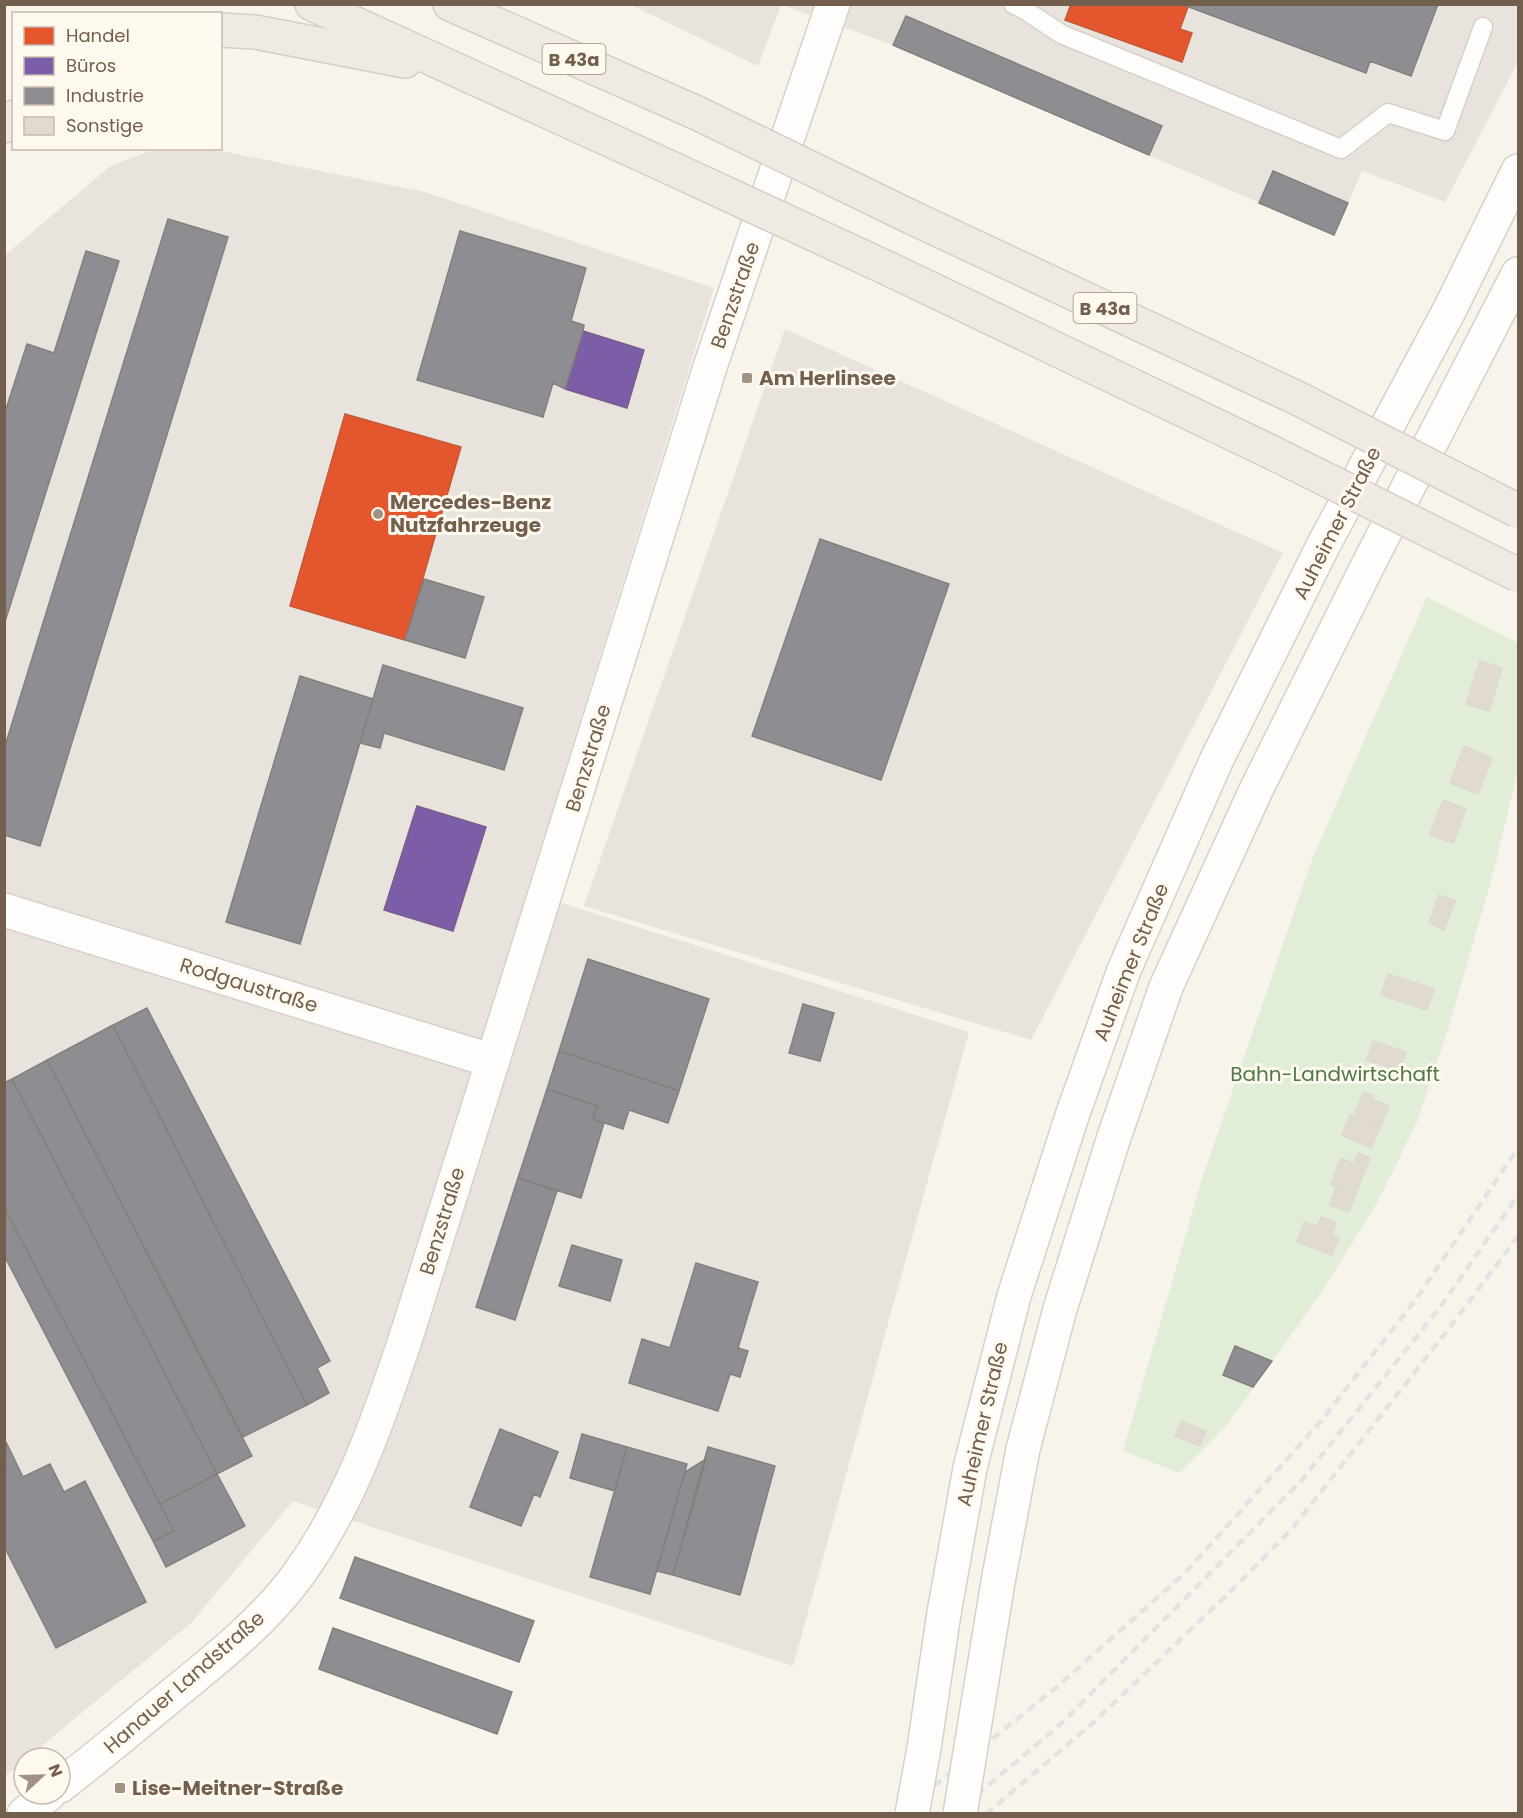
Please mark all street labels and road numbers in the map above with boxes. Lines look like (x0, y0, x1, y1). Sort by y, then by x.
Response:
road number: B 43a (542, 44, 606, 74)
street label: Benzstraße (704, 238, 766, 352)
road number: B 43a (1074, 293, 1136, 323)
street label: Auheimer Straße (1286, 442, 1388, 604)
street label: Benzstraße (558, 701, 618, 815)
street label: Auheimer Straße (1087, 879, 1175, 1045)
street label: Rodgaustraße (177, 951, 321, 1019)
street label: Benzstraße (412, 1164, 472, 1278)
street label: Auheimer Straße (949, 1339, 1015, 1509)
street label: Hanauer Landstraße (97, 1604, 271, 1760)

